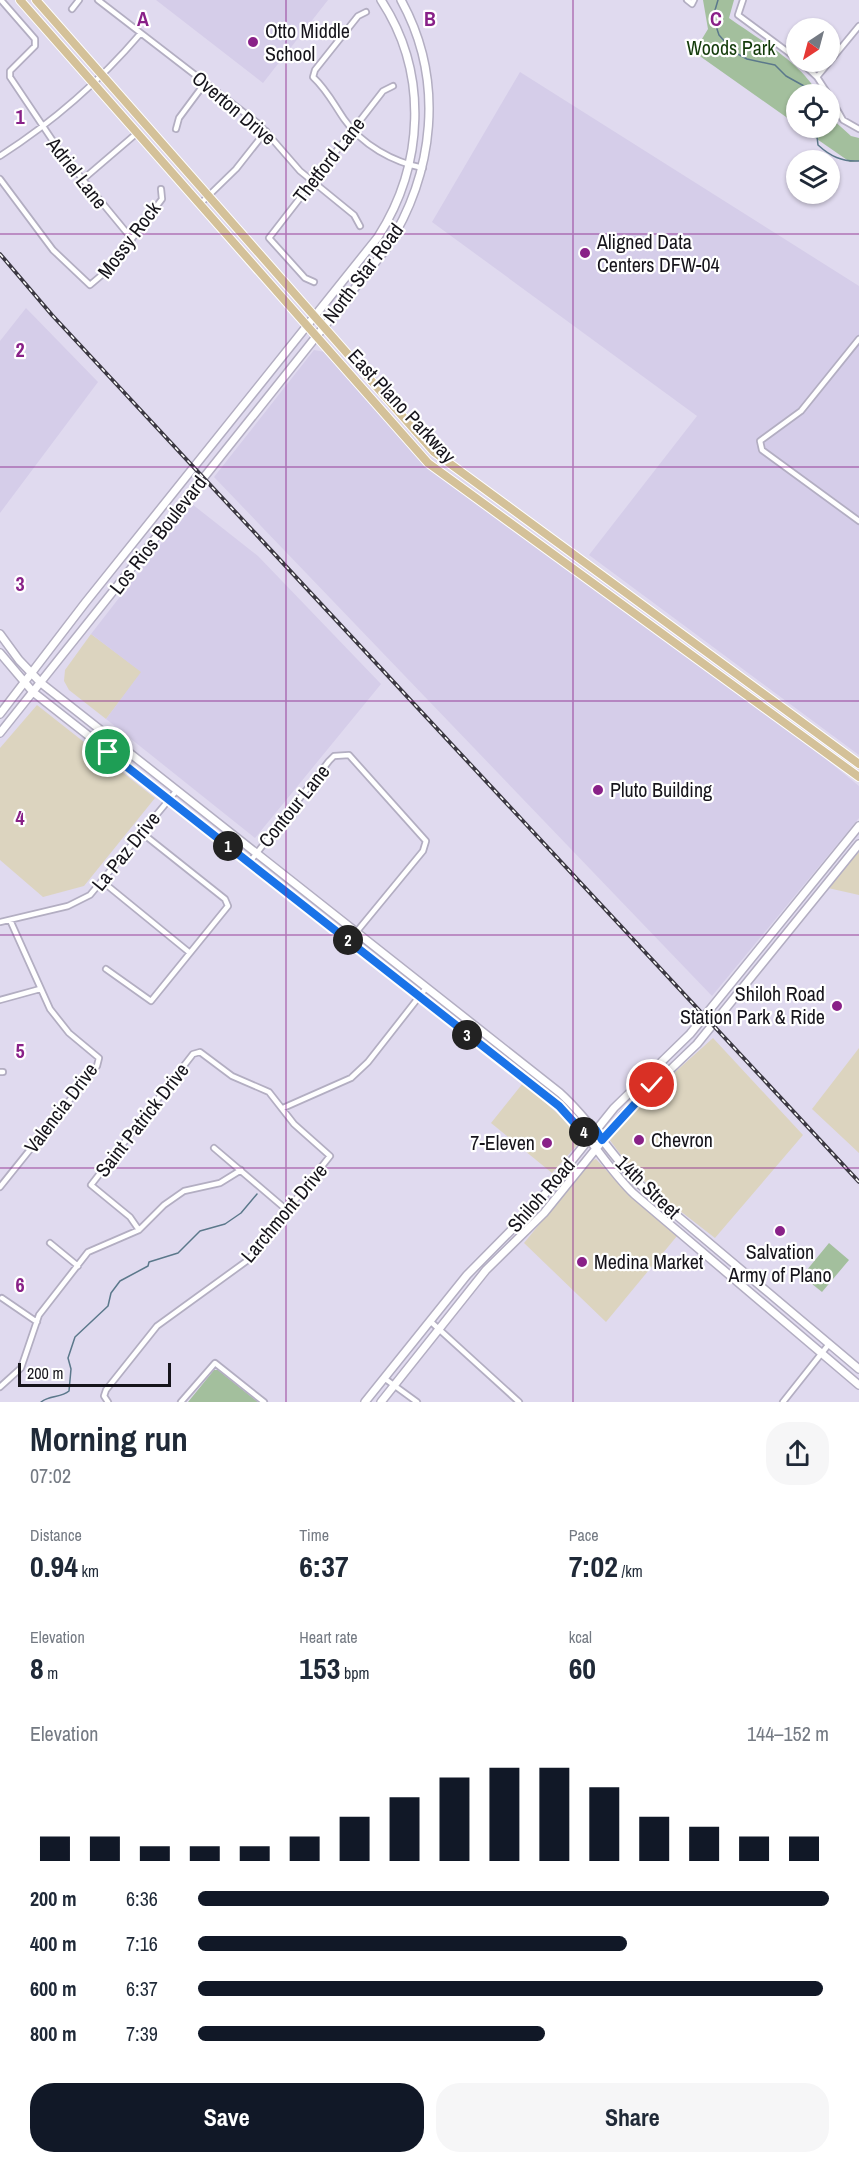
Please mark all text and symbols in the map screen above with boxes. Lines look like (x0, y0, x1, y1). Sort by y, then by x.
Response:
text: A (137, 5, 149, 32)
text: B (424, 5, 436, 32)
text: C (710, 5, 722, 32)
place label: Otto Middle School (265, 17, 350, 67)
north arrow (786, 18, 840, 72)
map controls (786, 18, 840, 204)
park label: Woods Park (686, 34, 776, 61)
marker: Otto Middle School (246, 35, 260, 49)
street label: Overton Drive (187, 64, 282, 151)
button: locate (786, 84, 840, 138)
text: 1 (15, 103, 25, 130)
street label: Thetford Lane (287, 111, 371, 208)
street label: Adriel Lane (40, 131, 114, 214)
button: layers (786, 150, 840, 204)
street label: Mossy Rock (91, 195, 167, 283)
street label: North Star Road (316, 217, 409, 328)
place label: Aligned Data Centers DFW-04 (596, 228, 720, 278)
marker: Aligned Data Centers DFW-04 (578, 246, 592, 260)
text: 2 (15, 336, 25, 363)
street label: East Plano Parkway (342, 343, 463, 469)
street label: Los Rios Boulevard (103, 470, 212, 599)
text: 3 (15, 570, 25, 597)
pin (82, 726, 133, 777)
icon: arrive (91, 735, 124, 768)
street label: Contour Lane (252, 759, 335, 853)
place label: Pluto Building (610, 776, 712, 803)
marker: Pluto Building (591, 783, 605, 797)
text: 4 (15, 804, 25, 831)
street label: La Paz Drive (85, 805, 166, 896)
pin: 1 (213, 831, 243, 861)
text: 1 (224, 835, 232, 857)
pin: 2 (333, 925, 363, 955)
text: 2 (344, 929, 352, 951)
place label: Shiloh Road Station Park & Ride (680, 980, 825, 1030)
marker: Shiloh Road Station Park & Ride (830, 999, 844, 1013)
pin: 3 (452, 1020, 482, 1050)
text: 3 (463, 1024, 471, 1046)
text: 5 (15, 1037, 25, 1064)
street label: Valencia Drive (18, 1057, 103, 1158)
street label: Saint Patrick Drive (89, 1057, 195, 1182)
pin (626, 1059, 677, 1110)
icon: check (635, 1068, 668, 1101)
pin: 4 (569, 1117, 599, 1147)
text: 4 (580, 1121, 588, 1143)
place label: Chevron (651, 1126, 713, 1153)
place label: 7-Eleven (470, 1129, 535, 1156)
marker: Chevron (632, 1133, 646, 1147)
marker: 7-Eleven (540, 1136, 554, 1150)
street label: 14th Street (610, 1149, 687, 1225)
street label: Shiloh Road (501, 1152, 580, 1238)
street label: Larchmont Drive (234, 1158, 333, 1268)
marker: Salvation Army of Plano (773, 1224, 787, 1238)
place label: Salvation Army of Plano (728, 1238, 832, 1288)
place label: Medina Market (594, 1248, 704, 1275)
marker: Medina Market (575, 1255, 589, 1269)
text: 6 (15, 1271, 25, 1298)
scale bar (18, 1360, 171, 1388)
text: 200 m (27, 1362, 63, 1384)
text: Morning run (30, 1417, 188, 1461)
button: share (766, 1422, 829, 1485)
text: 07:02 (30, 1462, 71, 1489)
text: Distance (30, 1524, 82, 1546)
text: Time (299, 1524, 329, 1546)
text: Pace (569, 1524, 599, 1546)
text: 0.94 (30, 1546, 78, 1586)
text: 6:37 (299, 1546, 349, 1586)
text: 7:02 (569, 1546, 618, 1586)
text: km (78, 1560, 99, 1582)
text: /km (618, 1560, 643, 1582)
text: Elevation (30, 1626, 85, 1648)
text: Heart rate (299, 1626, 358, 1648)
text: kcal (569, 1626, 592, 1648)
text: 8 (30, 1648, 44, 1688)
text: 153 (299, 1648, 340, 1688)
text: 60 (569, 1648, 596, 1688)
text: m (44, 1662, 58, 1684)
text: bpm (340, 1662, 370, 1684)
text: Elevation (30, 1720, 98, 1747)
text: 144–152 m (747, 1720, 829, 1747)
text: 200 m (30, 1885, 77, 1912)
text: 6:36 (126, 1885, 158, 1912)
text: 400 m (30, 1930, 77, 1957)
text: 7:16 (126, 1930, 158, 1957)
text: 600 m (30, 1975, 77, 2002)
text: 6:37 (126, 1975, 158, 2002)
text: 800 m (30, 2020, 77, 2047)
text: 7:39 (126, 2020, 158, 2047)
button: Save (30, 2083, 424, 2152)
button: Share (436, 2083, 829, 2152)

